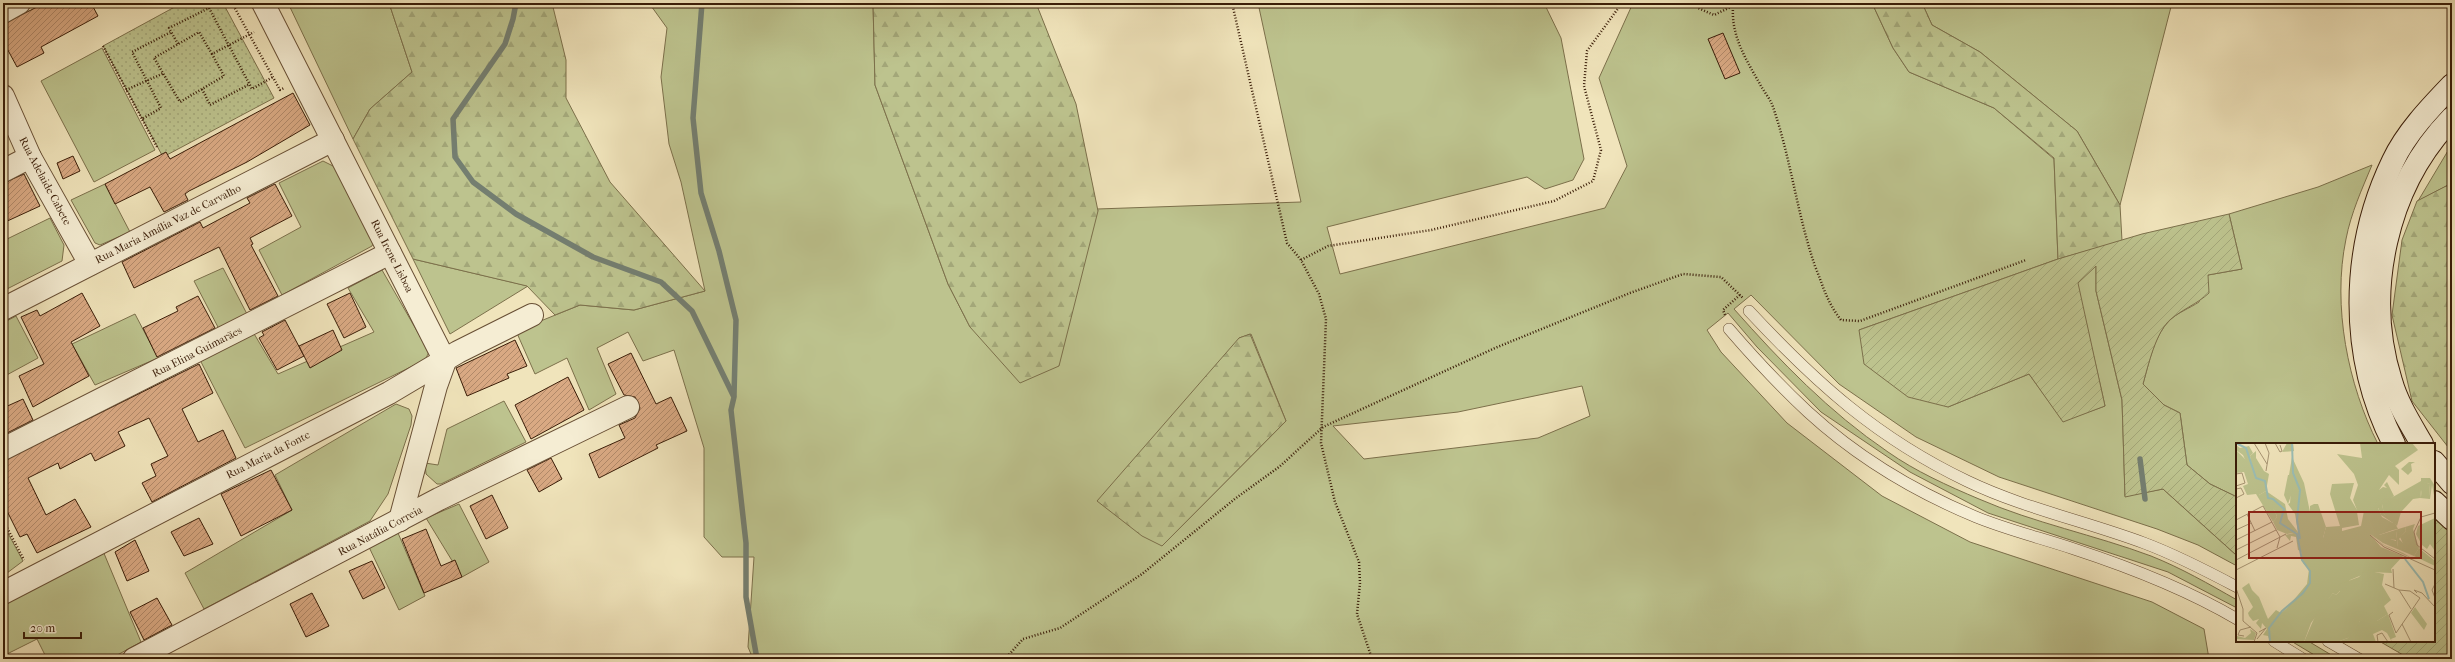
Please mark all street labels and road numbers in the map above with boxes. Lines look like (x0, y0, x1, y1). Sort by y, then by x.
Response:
street label: Rua Adelaide Cabete (16, 135, 74, 228)
street label: Rua Maria Amália Vaz de Carvalho (93, 181, 244, 267)
street label: Rua Irene Lisboa (368, 217, 416, 296)
street label: Rua Elina Guimarães (150, 324, 244, 380)
street label: Rua Maria da Fonte (224, 428, 313, 482)
street label: Rua Natália Correia (336, 503, 425, 559)

